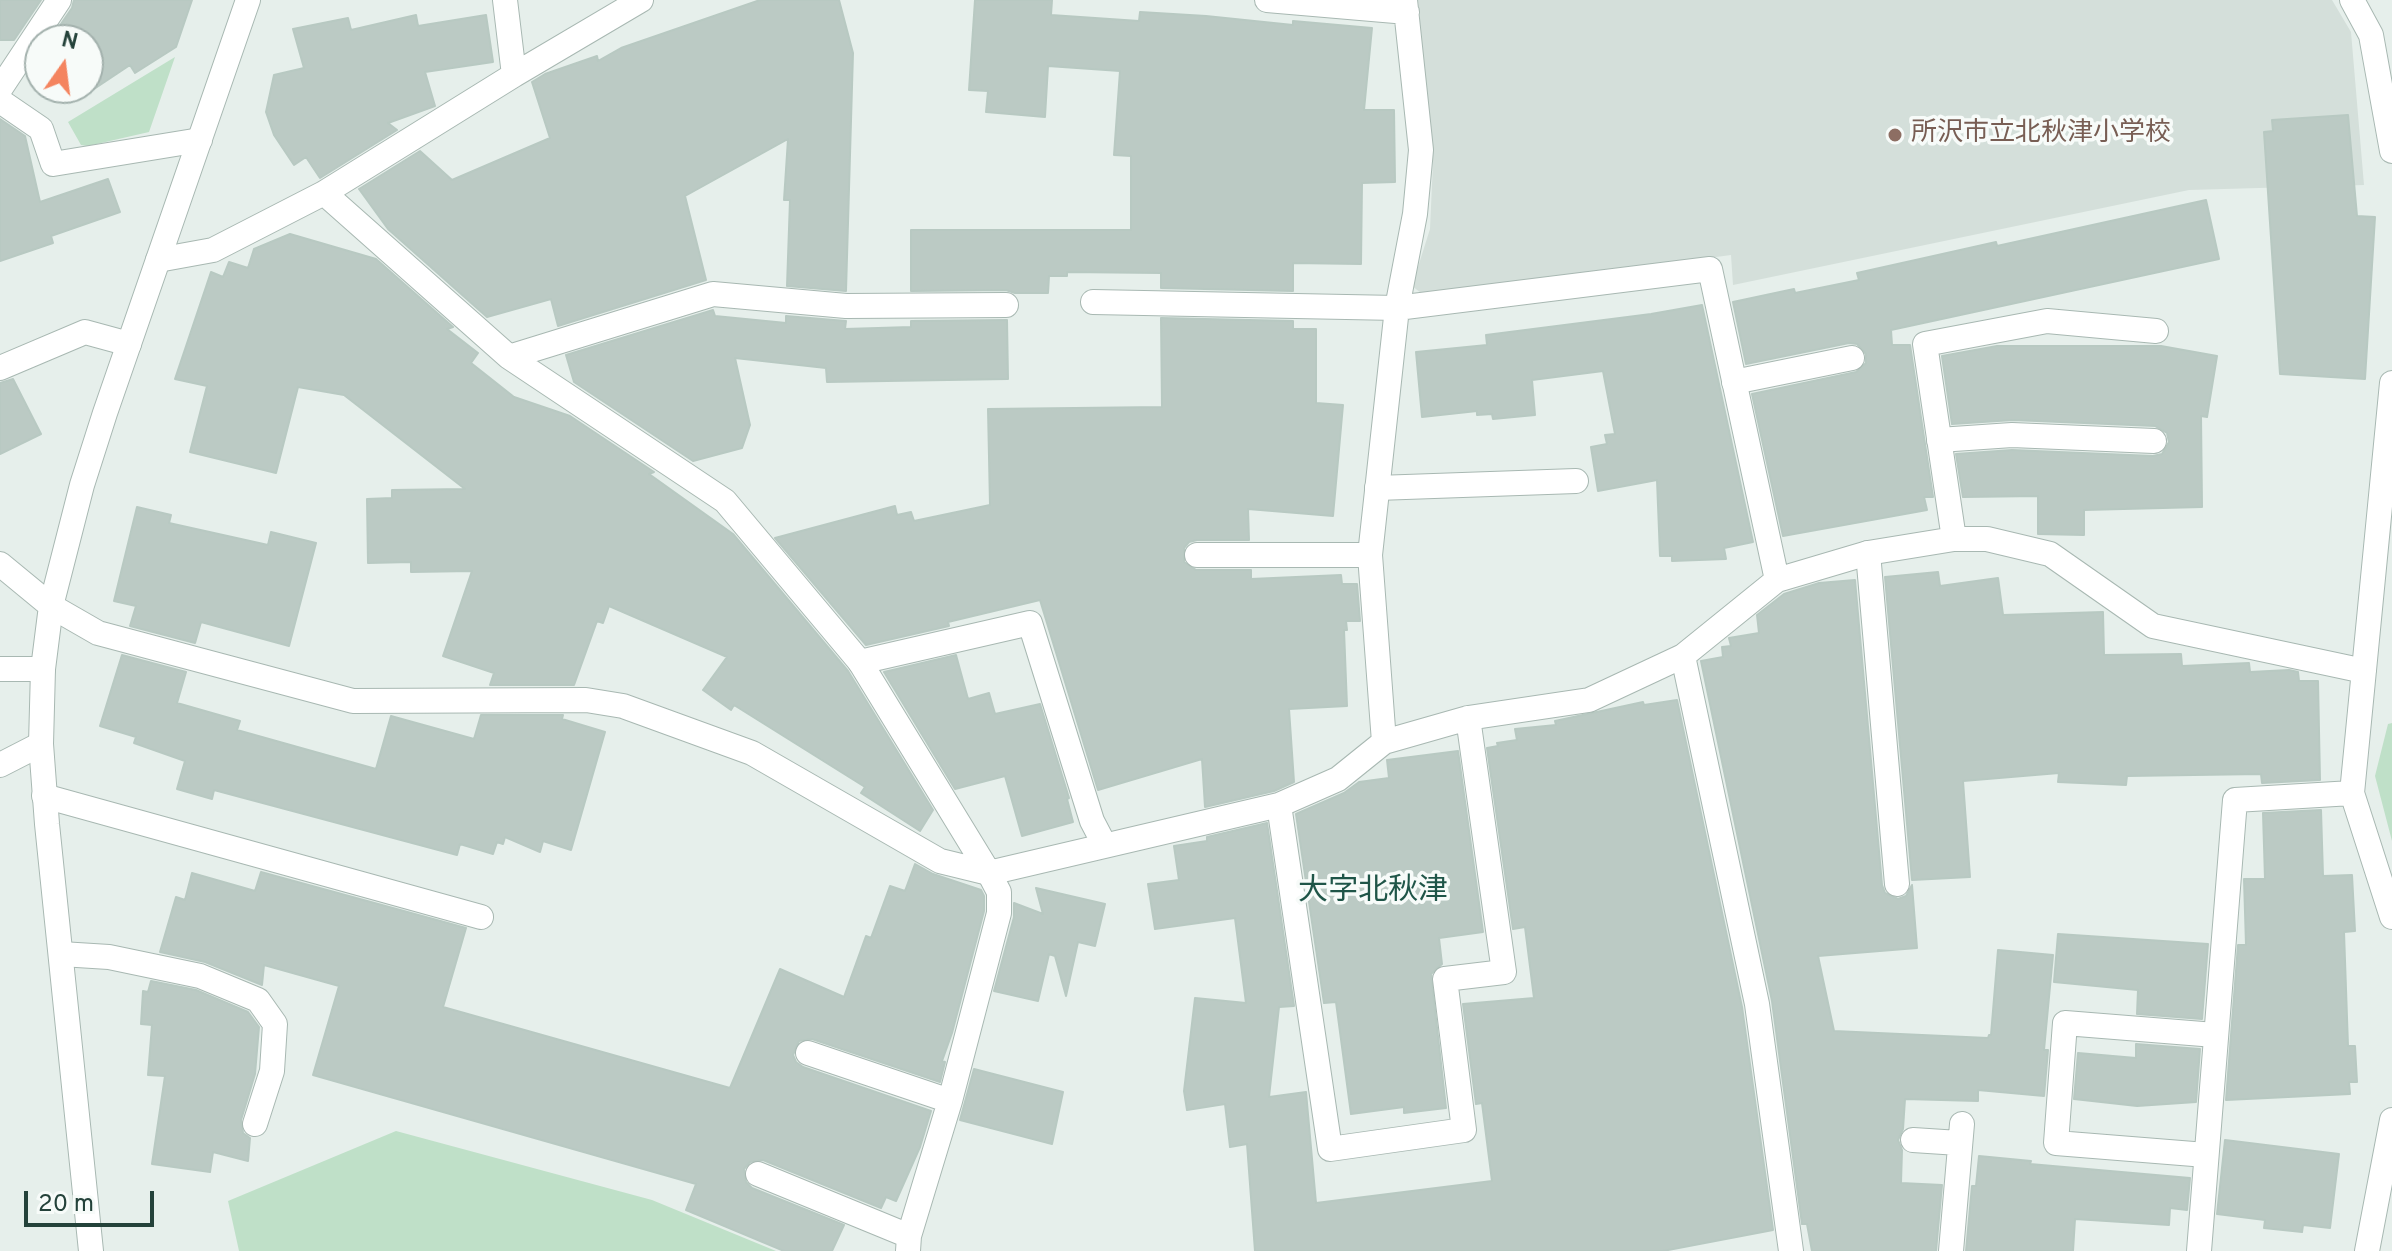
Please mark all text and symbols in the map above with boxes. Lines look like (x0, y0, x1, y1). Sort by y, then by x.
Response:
north arrow (24, 24, 104, 104)
text: N (59, 27, 80, 57)
place label: 所沢市立北秋津小学校 (1911, 119, 2171, 151)
marker: 所沢市立北秋津小学校 (1886, 126, 1904, 144)
district label: 大字北秋津 (1298, 875, 1448, 911)
scale bar (28, 1175, 158, 1225)
text: 20 m (38, 1190, 94, 1220)

